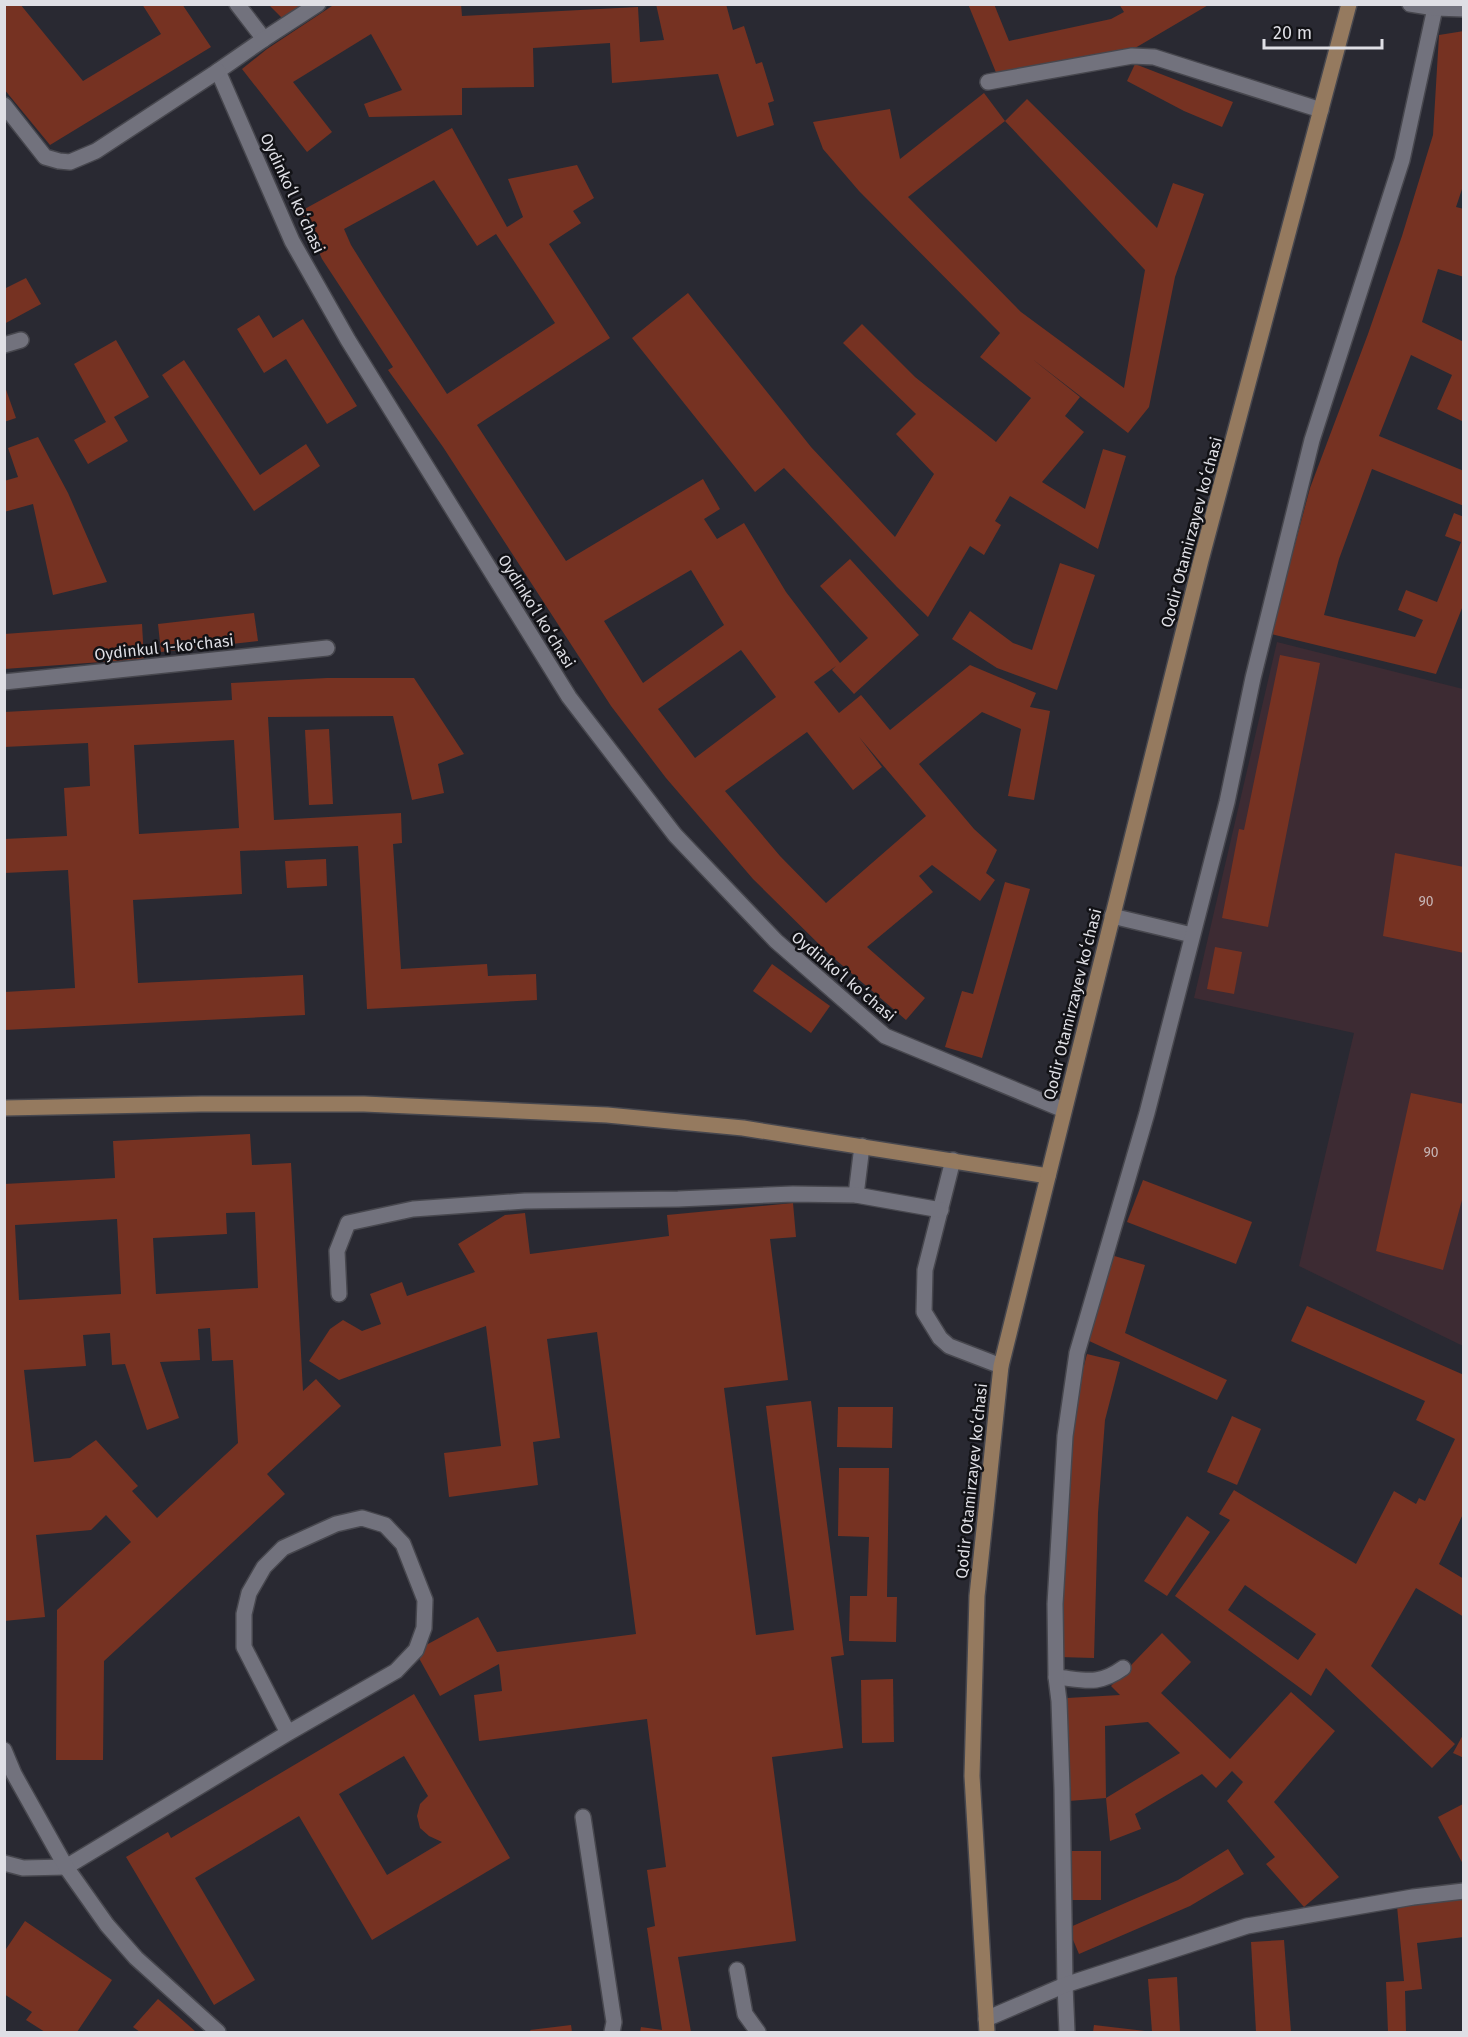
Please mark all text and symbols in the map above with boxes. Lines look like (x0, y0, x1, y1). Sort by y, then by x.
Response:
scale bar (1264, 12, 1382, 50)
text: 20 m (1273, 22, 1312, 44)
street label: Oydinkoʻl koʻchasi (256, 130, 329, 256)
street label: Qodir Otamirzayev koʻchasi (1157, 435, 1226, 630)
street label: Oydinkoʻl koʻchasi (494, 551, 579, 671)
street label: Oydinkul 1-ko'chasi (93, 631, 235, 664)
house number: 90 (1418, 893, 1434, 910)
street label: Qodir Otamirzayev koʻchasi (1039, 906, 1105, 1102)
street label: Oydinkoʻl koʻchasi (788, 927, 900, 1025)
house number: 90 (1423, 1144, 1439, 1161)
street label: Qodir Otamirzayev koʻchasi (952, 1382, 991, 1580)

